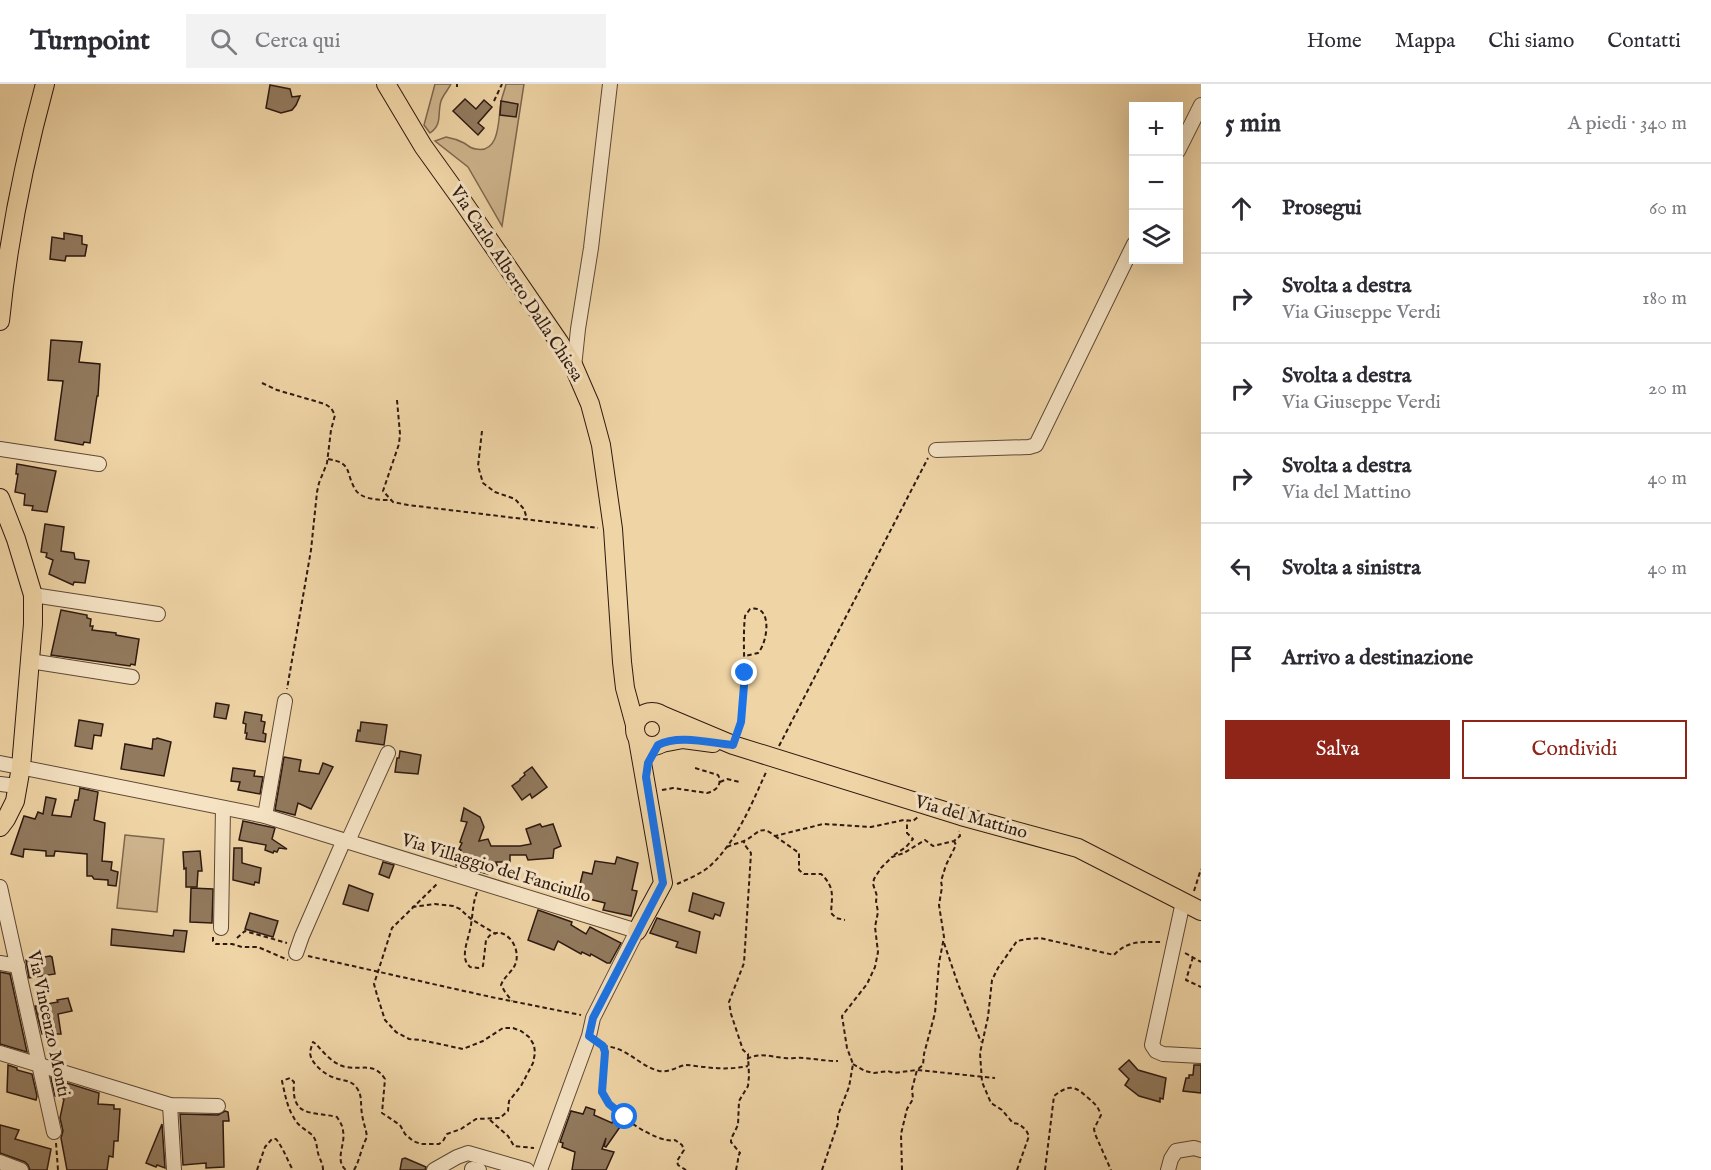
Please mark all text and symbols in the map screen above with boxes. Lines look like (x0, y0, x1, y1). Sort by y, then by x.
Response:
search box (186, 14, 606, 68)
text: Turnpoint (30, 24, 150, 59)
icon: search (207, 25, 240, 58)
text: Cerca qui (255, 27, 341, 55)
text: Home (1307, 28, 1362, 55)
text: Mappa (1395, 28, 1455, 55)
text: Chi siamo (1488, 28, 1574, 55)
text: Contatti (1607, 28, 1681, 55)
map controls (1129, 102, 1183, 264)
button: + (1129, 102, 1183, 156)
text: 5 min (1225, 107, 1281, 140)
text: A piedi · 340 m (1568, 111, 1687, 136)
button: − (1129, 156, 1183, 210)
street label: Via Carlo Alberto Dalla Chiesa (444, 181, 588, 386)
icon: ahead (1225, 192, 1258, 225)
text: Prosegui (1282, 194, 1362, 222)
text: 60 m (1649, 196, 1687, 221)
button: layers (1129, 210, 1183, 264)
text: Svolta a destra (1282, 272, 1411, 300)
icon: right (1225, 282, 1258, 315)
text: 180 m (1642, 286, 1687, 311)
text: Via Giuseppe Verdi (1282, 300, 1441, 325)
text: Svolta a destra (1282, 362, 1411, 390)
icon: right (1225, 372, 1258, 405)
text: 20 m (1648, 376, 1687, 401)
text: Via Giuseppe Verdi (1282, 390, 1441, 415)
text: Svolta a destra (1282, 452, 1411, 480)
icon: right (1225, 462, 1258, 495)
text: 40 m (1648, 466, 1687, 491)
text: Via del Mattino (1282, 480, 1411, 505)
icon: left (1225, 552, 1258, 585)
text: Svolta a sinistra (1282, 554, 1421, 582)
text: 40 m (1648, 556, 1687, 581)
icon: arrive (1225, 642, 1258, 675)
text: Arrivo a destinazione (1282, 644, 1473, 672)
route end (731, 659, 757, 685)
button: Salva (1225, 720, 1450, 779)
button: Condividi (1462, 720, 1687, 779)
street label: Via del Mattino (911, 791, 1030, 845)
street label: Via Villaggio del Fanciullo (398, 829, 594, 909)
street label: Via Vincenzo Monti (21, 948, 75, 1099)
route start (611, 1103, 637, 1129)

